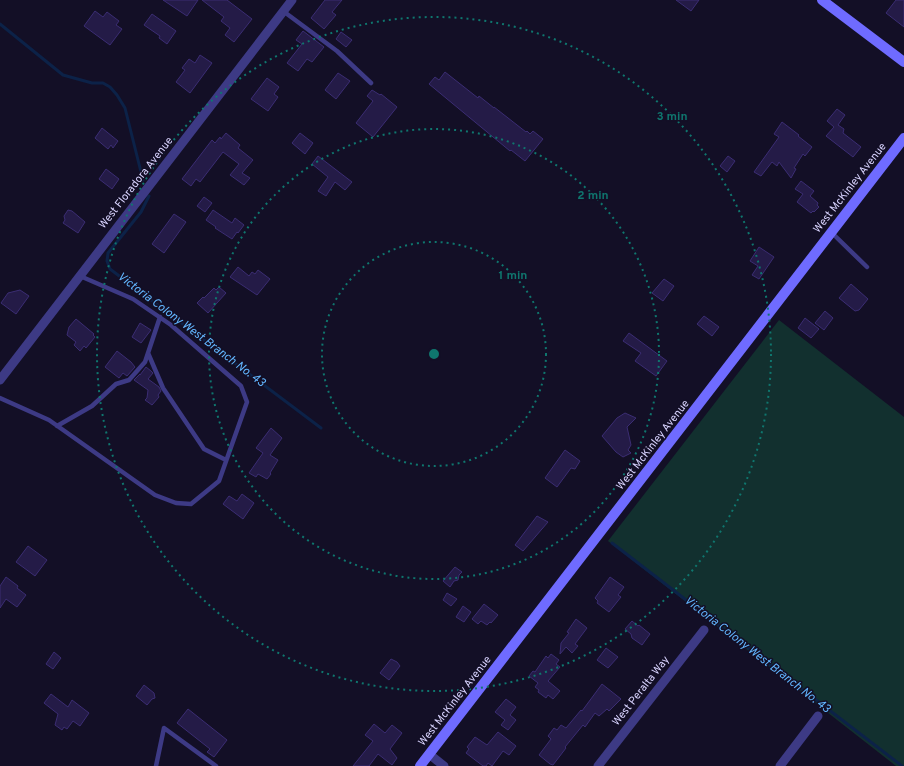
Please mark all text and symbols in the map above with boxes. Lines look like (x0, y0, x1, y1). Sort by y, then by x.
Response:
text: 3 min (656, 109, 688, 125)
street label: West Floradora Avenue (96, 134, 176, 232)
street label: West McKinley Avenue (810, 140, 890, 236)
text: 2 min (577, 188, 609, 204)
text: 1 min (499, 268, 527, 284)
water label: Victoria Colony West Branch No. 43 (114, 269, 269, 391)
centre of rings (427, 347, 441, 361)
street label: West McKinley Avenue (613, 397, 693, 493)
water label: Victoria Colony West Branch No. 43 (681, 593, 834, 717)
street label: West McKinley Avenue (415, 653, 495, 749)
street label: West Peralta Way (609, 653, 673, 729)

